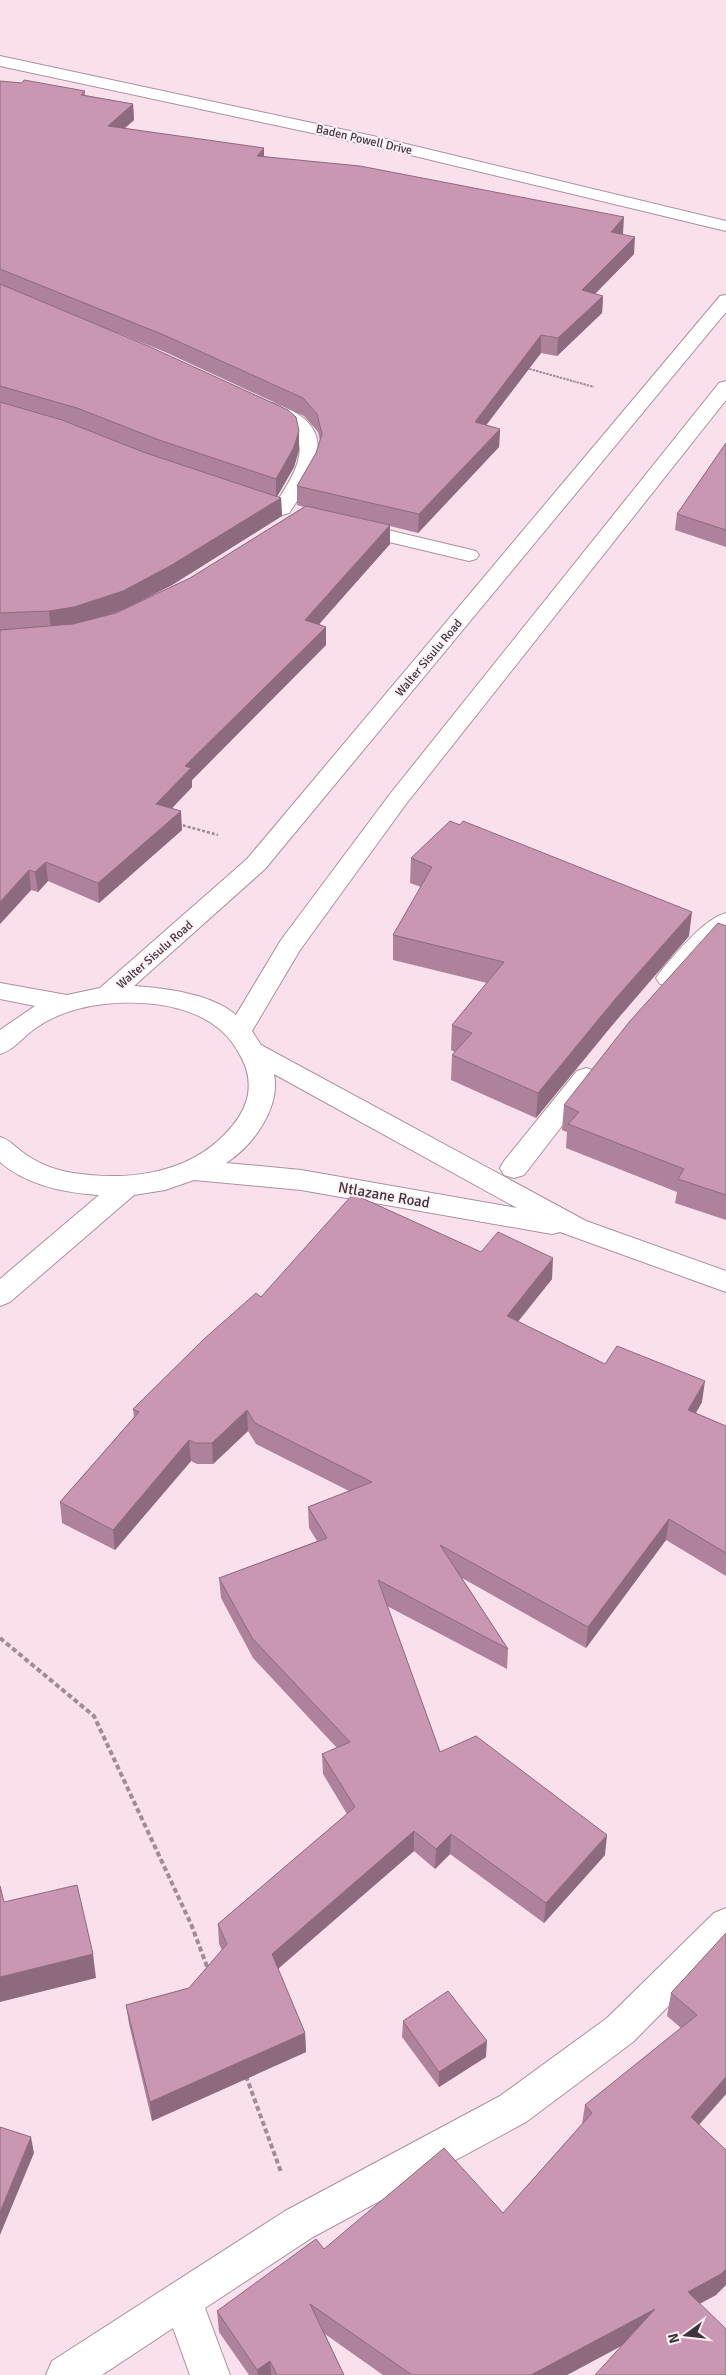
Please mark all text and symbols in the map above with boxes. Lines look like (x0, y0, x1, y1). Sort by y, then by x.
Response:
street label: Baden Powell Drive (314, 122, 414, 158)
street label: Walter Sisulu Road (392, 616, 466, 700)
street label: Walter Sisulu Road (114, 918, 196, 992)
street label: Ntlazane Road (337, 1178, 431, 1212)
north arrow (661, 2310, 711, 2360)
text: N (664, 2331, 683, 2345)

